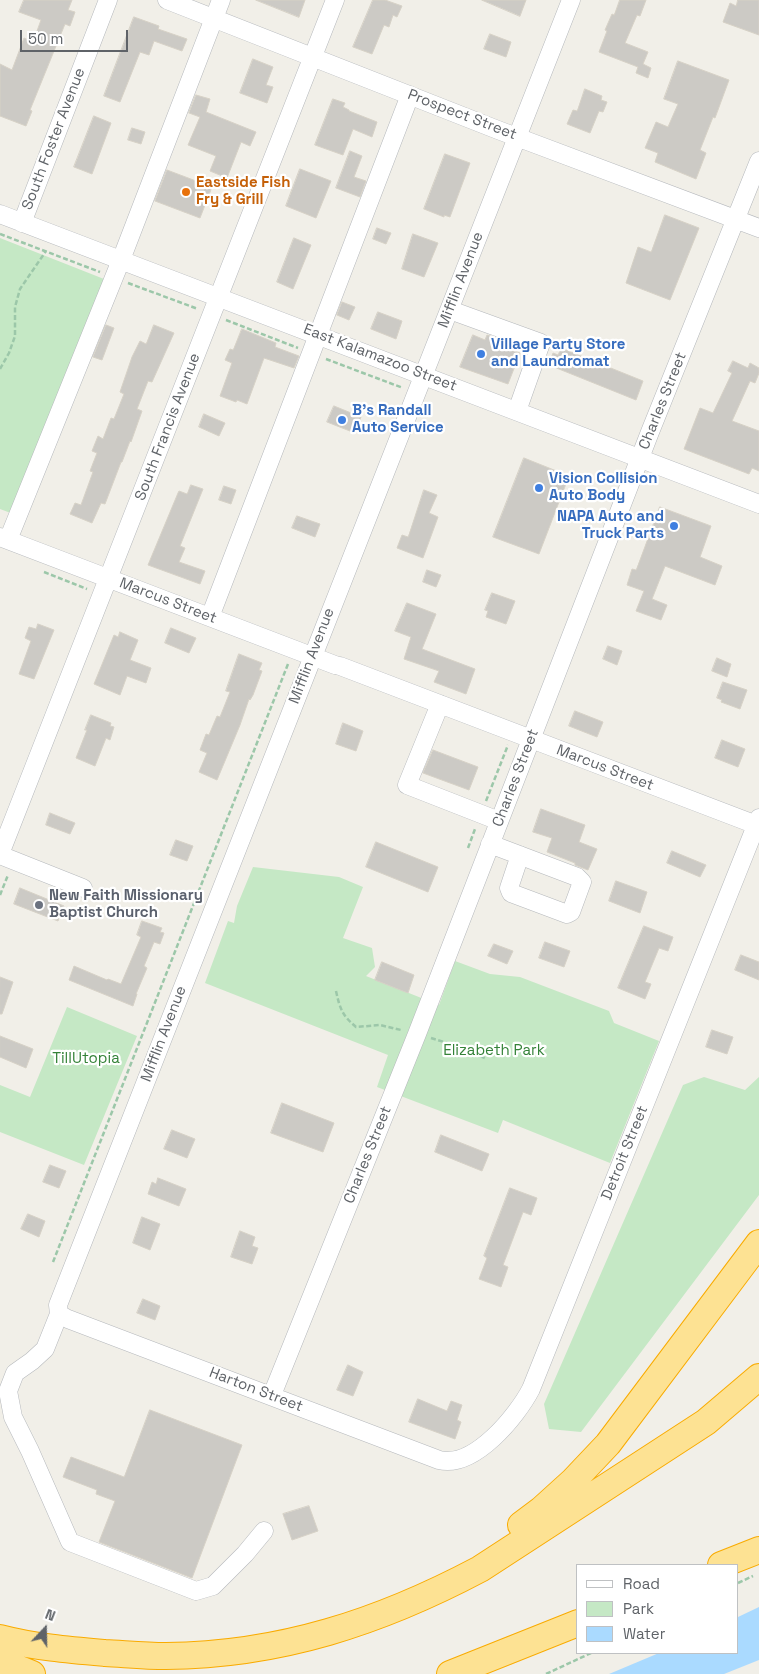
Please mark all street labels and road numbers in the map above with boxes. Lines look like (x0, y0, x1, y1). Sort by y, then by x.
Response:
street label: South Foster Avenue (19, 65, 89, 213)
street label: Prospect Street (405, 86, 519, 144)
street label: Mifflin Avenue (434, 230, 488, 330)
street label: East Kalamazoo Street (301, 320, 459, 396)
street label: Charles Street (635, 350, 691, 452)
street label: South Francis Avenue (132, 351, 204, 503)
street label: Marcus Street (117, 574, 219, 628)
street label: Mifflin Avenue (285, 606, 339, 706)
street label: Charles Street (489, 727, 543, 829)
street label: Marcus Street (554, 741, 656, 795)
street label: Mifflin Avenue (137, 984, 191, 1084)
street label: Detroit Street (598, 1103, 652, 1203)
street label: Charles Street (340, 1104, 396, 1206)
street label: Harton Street (207, 1364, 305, 1416)

